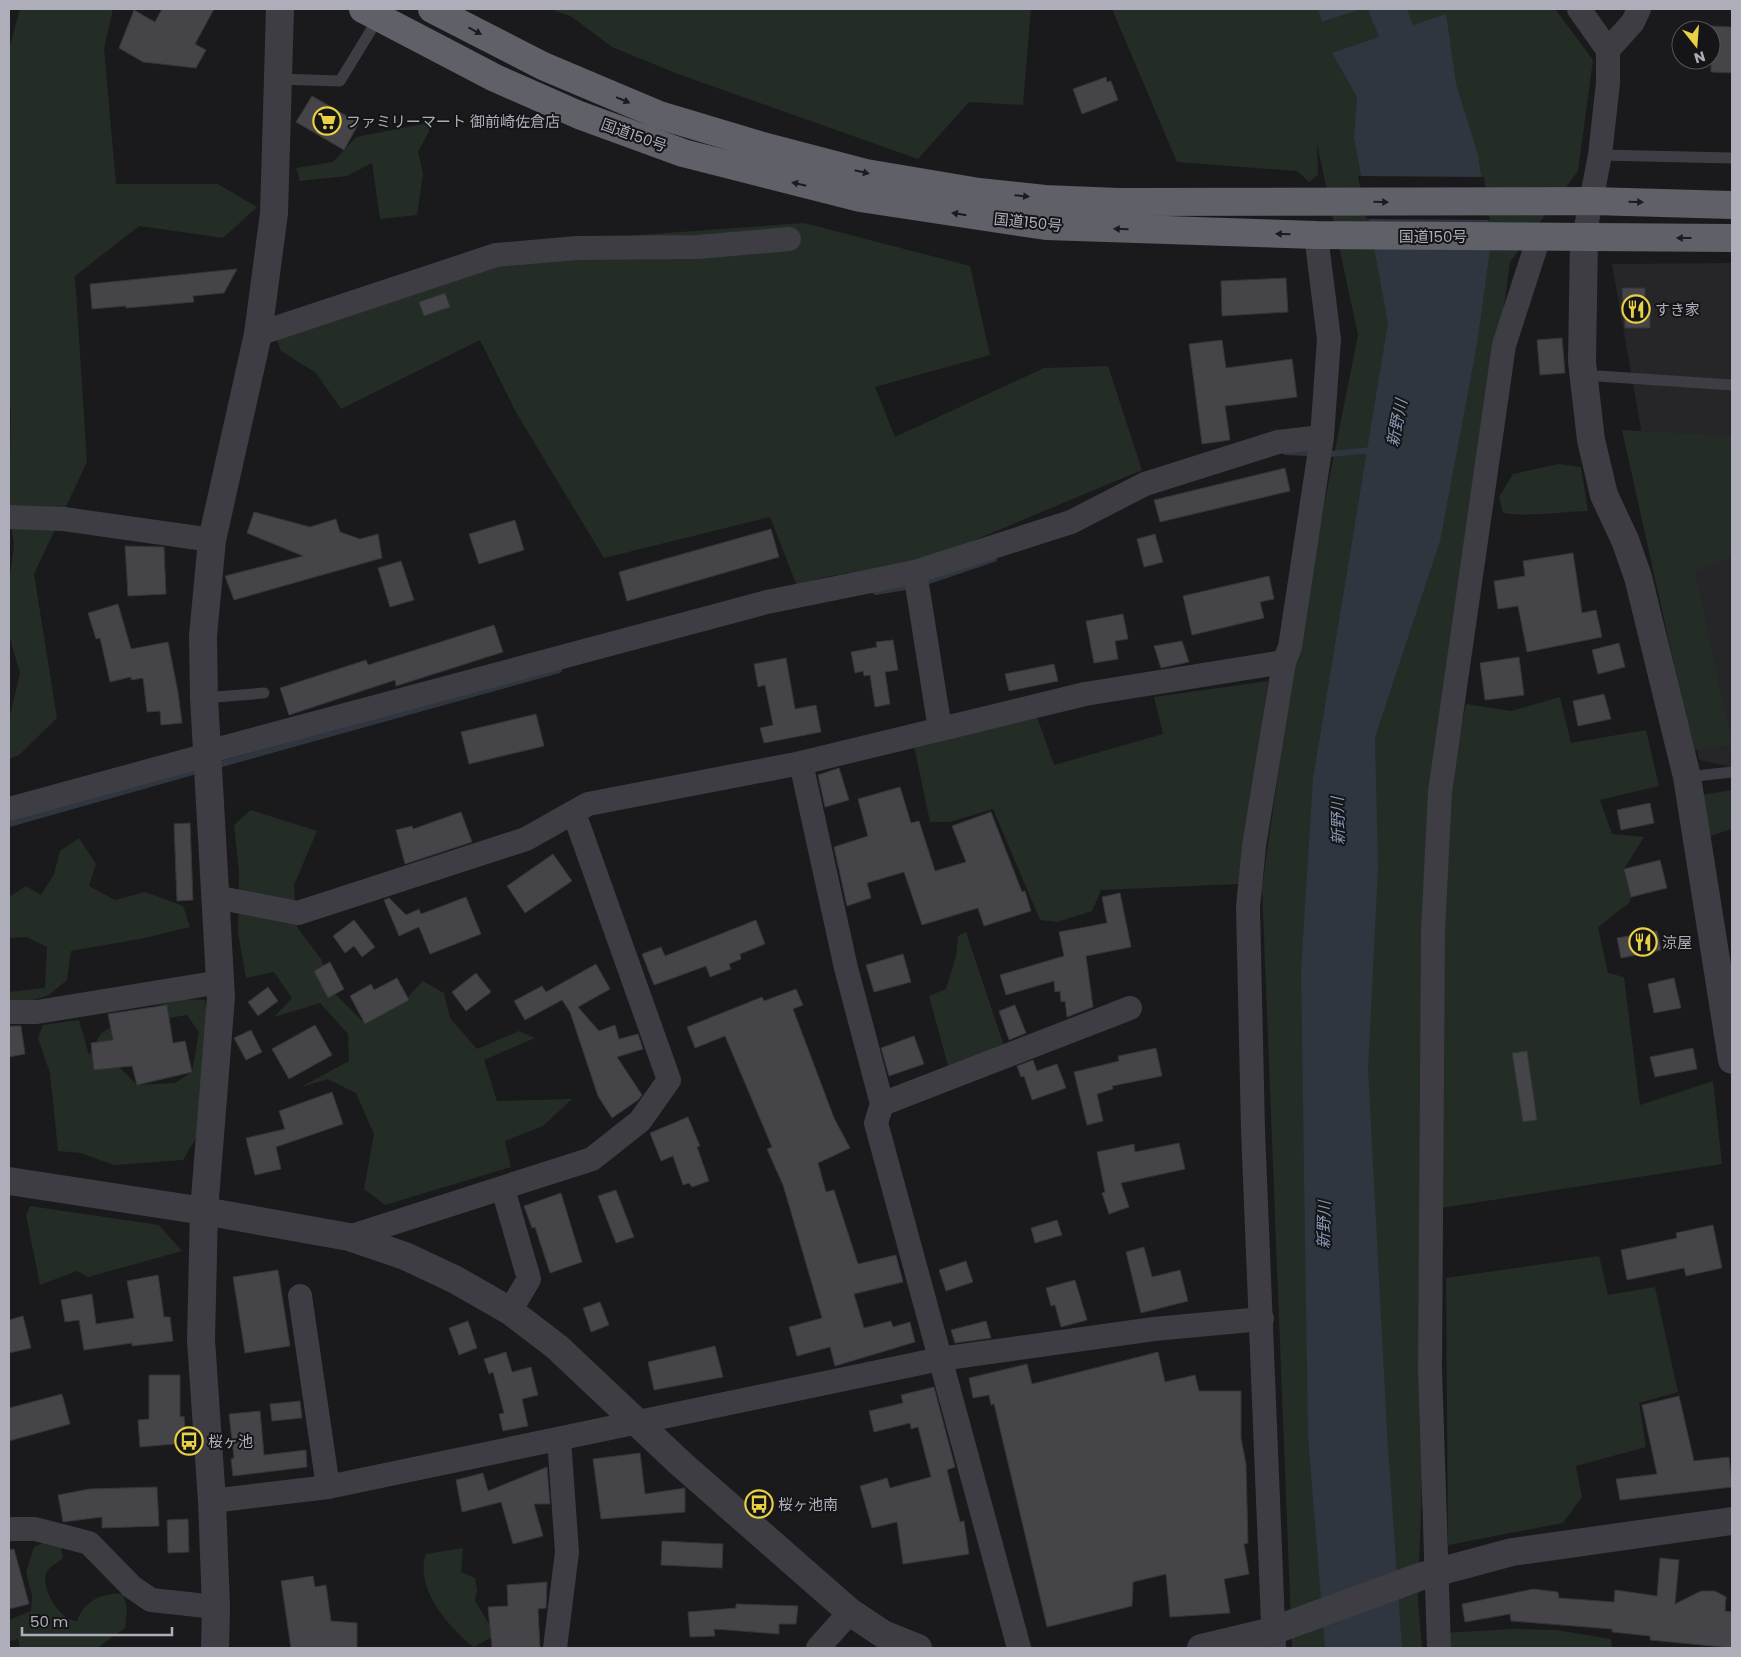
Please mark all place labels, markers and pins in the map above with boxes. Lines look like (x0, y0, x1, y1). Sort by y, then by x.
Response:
supermarket icon: ファミリーマート 御前崎佐倉店 (312, 106, 342, 136)
place label: ファミリーマート 御前崎佐倉店 (346, 111, 560, 132)
restaurant icon: すき家 (1621, 294, 1651, 324)
place label: すき家 (1655, 299, 1700, 320)
restaurant icon: 涼屋 (1628, 927, 1658, 957)
place label: 涼屋 (1662, 932, 1692, 953)
bus stop icon: 桜ヶ池 (174, 1426, 204, 1456)
place label: 桜ヶ池 (208, 1431, 253, 1452)
bus stop icon: 桜ヶ池南 (744, 1489, 774, 1519)
place label: 桜ヶ池南 (778, 1494, 838, 1515)

